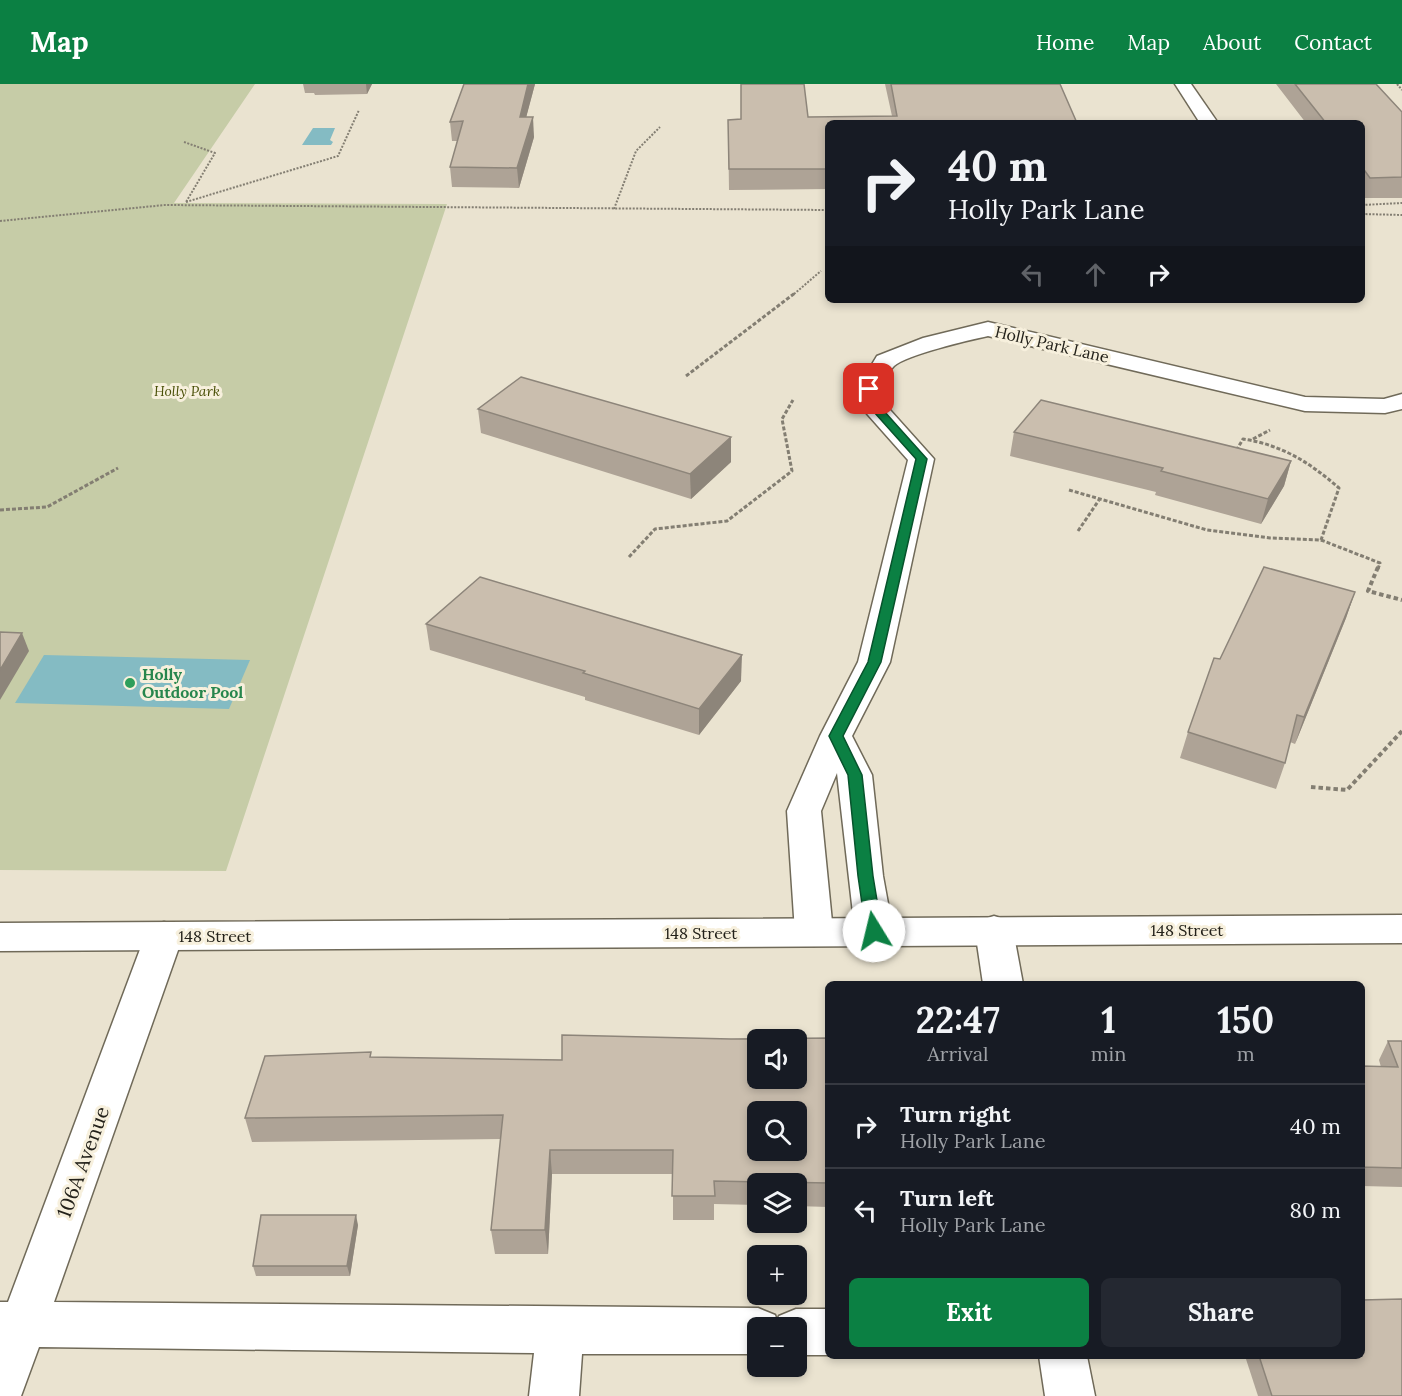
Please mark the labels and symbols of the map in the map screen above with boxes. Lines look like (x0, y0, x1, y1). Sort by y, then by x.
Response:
street label: Holly Park Lane (993, 321, 1111, 367)
pin (843, 363, 894, 414)
park label: Holly Park (154, 382, 220, 400)
place label: Holly Outdoor Pool (142, 664, 243, 702)
marker: Holly Outdoor Pool (123, 676, 137, 690)
position arrow (842, 899, 906, 963)
street label: 148 Street (1150, 920, 1224, 940)
street label: 148 Street (664, 923, 738, 943)
street label: 148 Street (178, 926, 252, 946)
street label: 106A Avenue (51, 1102, 114, 1221)

